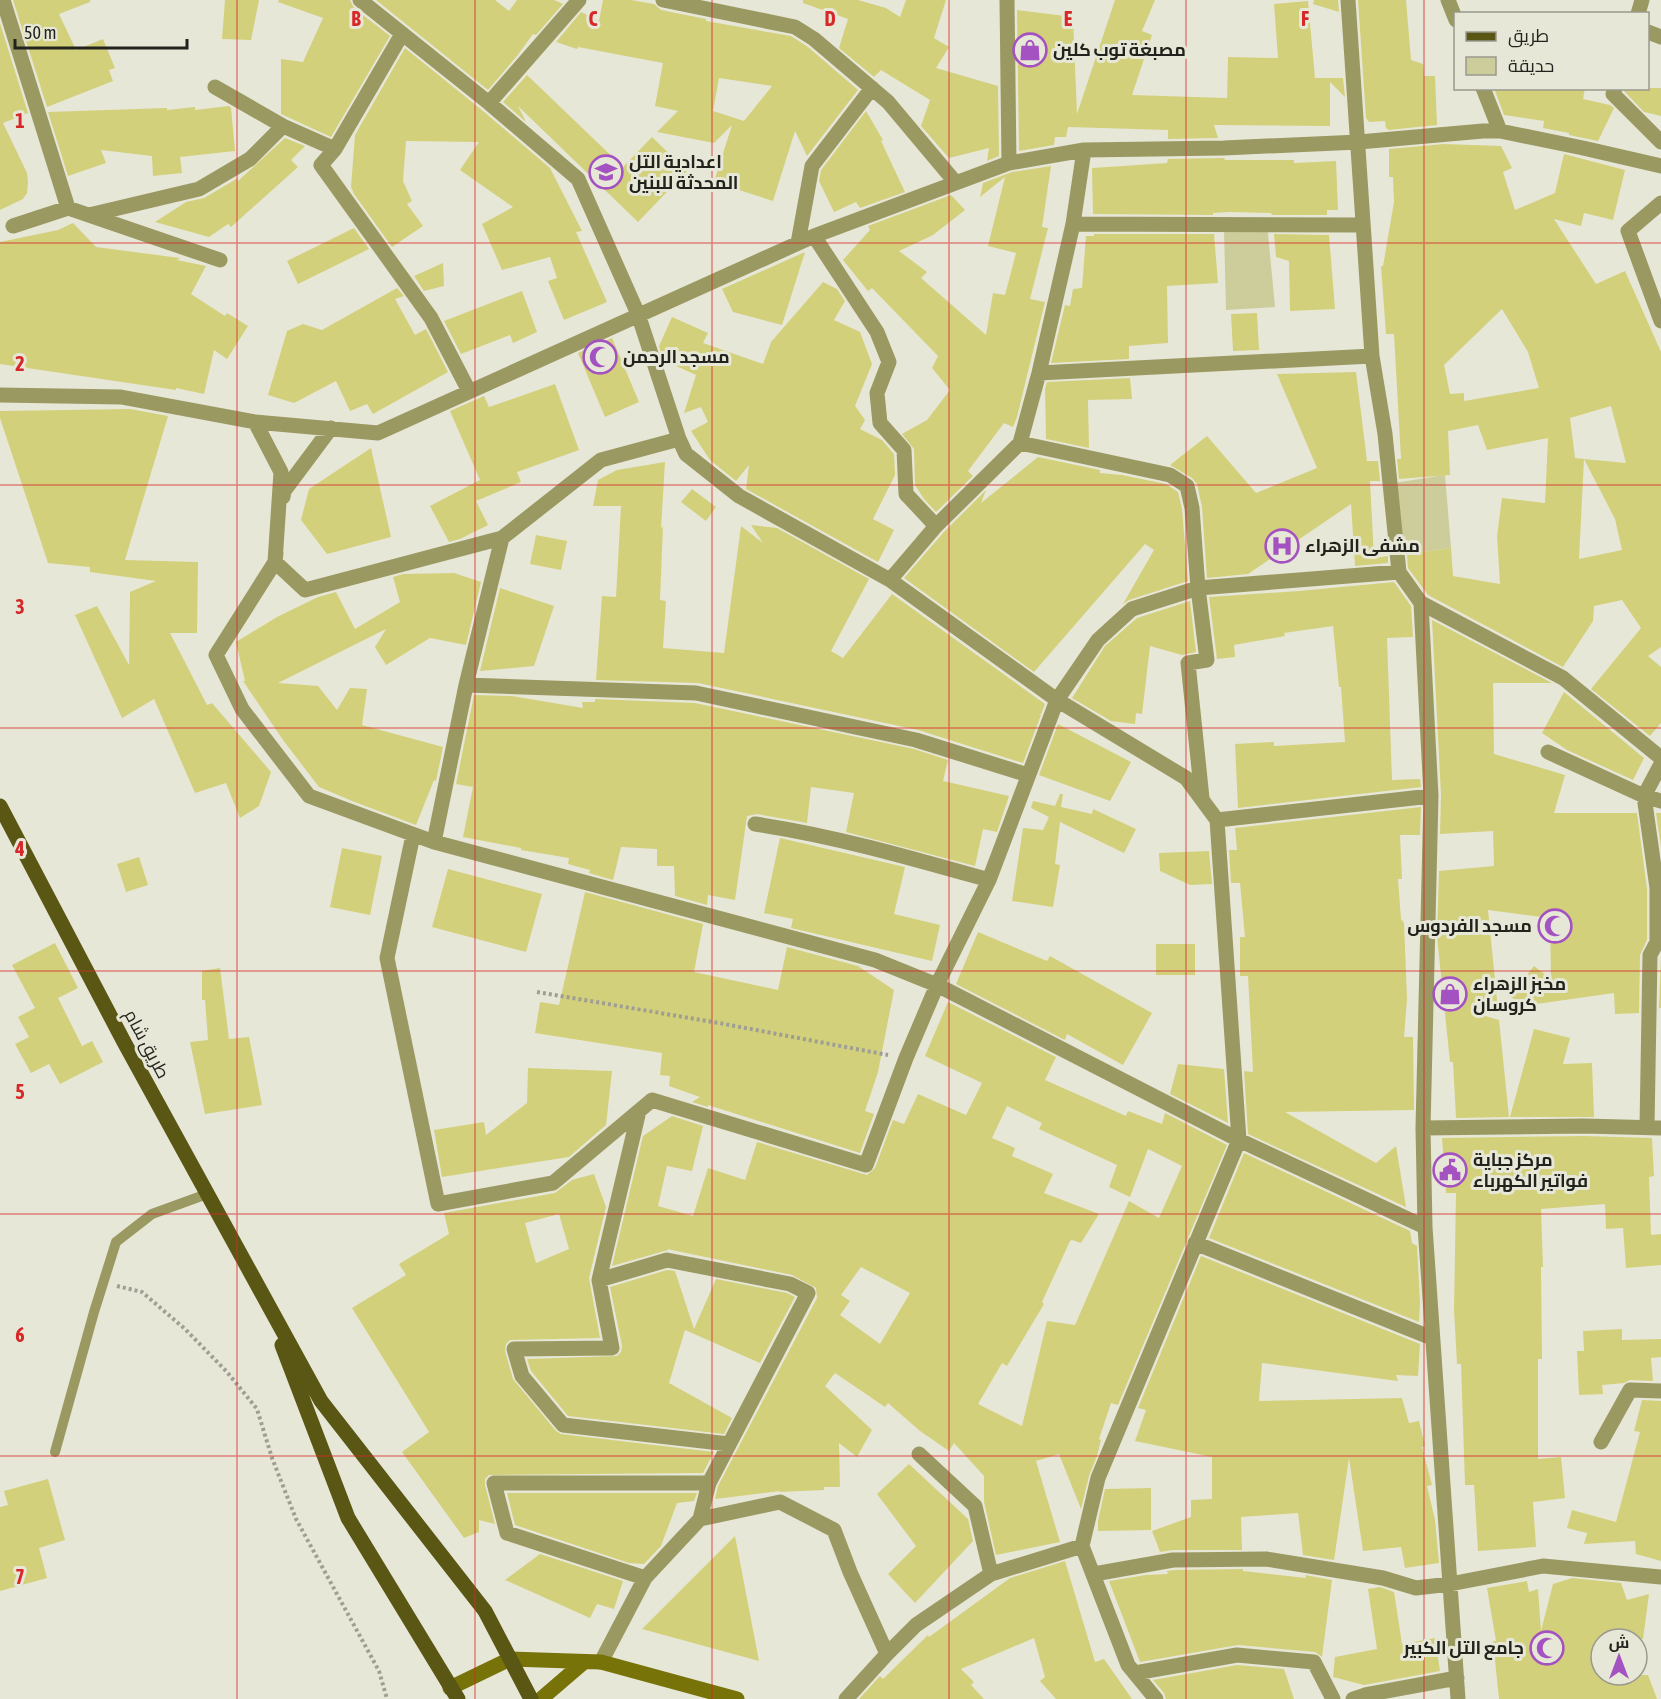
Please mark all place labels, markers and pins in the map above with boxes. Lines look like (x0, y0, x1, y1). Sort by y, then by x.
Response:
shop icon: مصبغة توب كلين (1012, 32, 1048, 68)
place label: مصبغة توب كلين (1053, 39, 1186, 61)
place label: اعدادية التل المحدثة للبنين (629, 151, 739, 194)
school or university icon: اعدادية التل المحدثة للبنين (588, 154, 624, 190)
mosque icon: مسجد الرحمن (582, 339, 618, 375)
place label: مسجد الرحمن (623, 346, 730, 368)
hospital icon: مشفى الزهراء (1264, 528, 1300, 564)
place label: مشفى الزهراء (1305, 535, 1420, 557)
mosque icon: مسجد الفردوس (1537, 908, 1573, 944)
place label: مسجد الفردوس (1407, 915, 1532, 937)
place label: مخبز الزهراء كروسان (1473, 973, 1566, 1016)
shop icon: مخبز الزهراء كروسان (1432, 976, 1468, 1012)
place label: مركز جباية فواتير الكهرباء (1473, 1149, 1588, 1192)
public building icon: مركز جباية فواتير الكهرباء (1432, 1152, 1468, 1188)
mosque icon: جامع التل الكبير (1529, 1630, 1565, 1666)
place label: جامع التل الكبير (1403, 1637, 1524, 1660)

